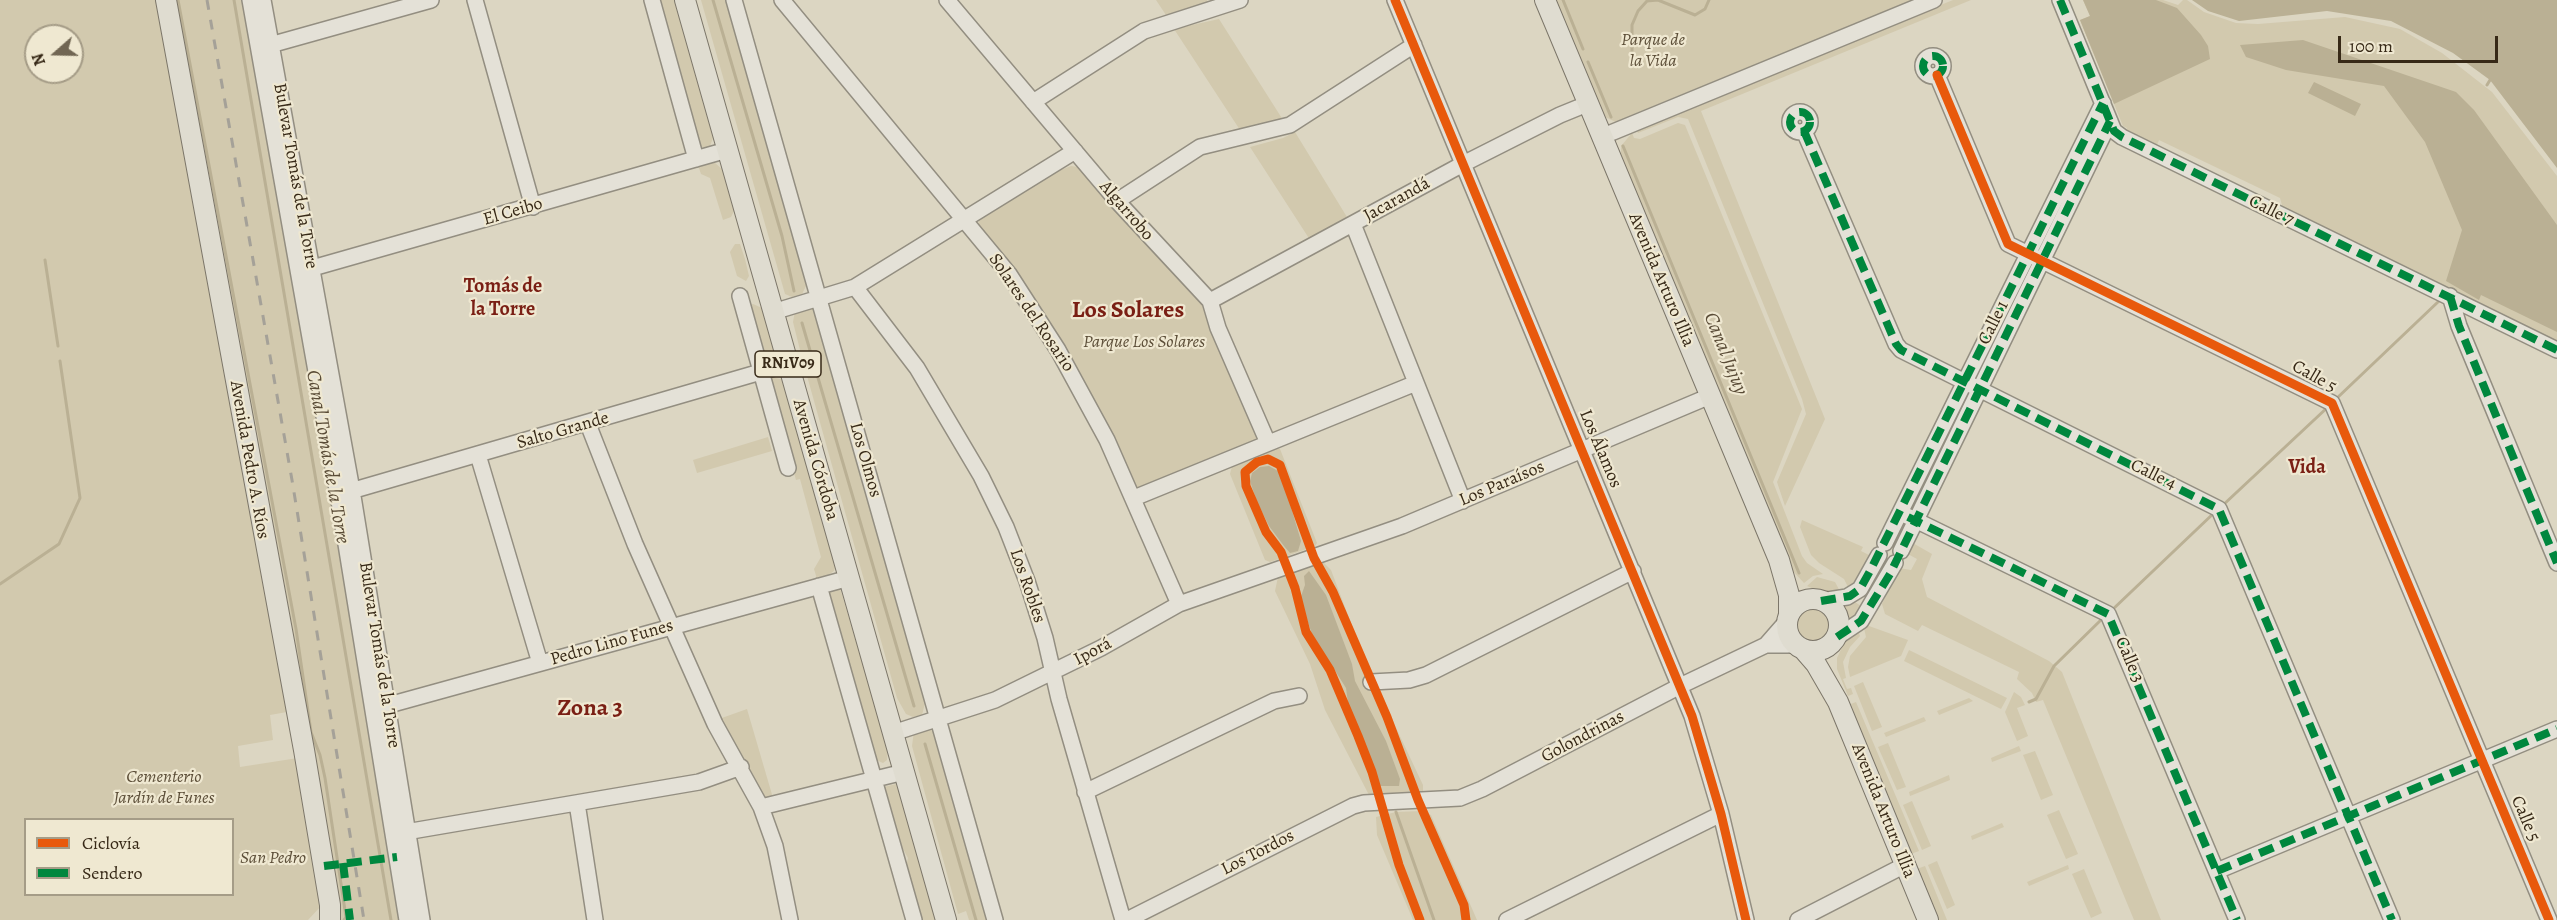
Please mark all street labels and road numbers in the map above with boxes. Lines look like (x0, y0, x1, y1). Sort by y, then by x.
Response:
street label: Bulevar Tomás de la Torre (268, 81, 322, 271)
street label: Jacarandá (1360, 173, 1434, 227)
street label: Algarrobo (1094, 177, 1158, 245)
street label: Calle 7 (2245, 191, 2297, 231)
street label: El Ceibo (481, 193, 545, 231)
street label: Avenida Arturo Illia (1623, 210, 1699, 350)
street label: Solares del Rosario (983, 250, 1079, 376)
street label: Calle 1 (1974, 297, 2014, 349)
road number: RN1V09 (755, 351, 821, 377)
street label: Calle 5 (2288, 356, 2340, 398)
street label: Avenida Pedro A. Ríos (224, 379, 274, 541)
street label: Avenida Córdoba (787, 397, 843, 523)
street label: Los Álamos (1574, 407, 1626, 491)
street label: Salto Grande (514, 408, 612, 454)
street label: Los Olmos (844, 420, 886, 500)
street label: Calle 4 (2127, 455, 2179, 495)
street label: Los Paraísos (1456, 456, 1548, 512)
street label: Los Robles (1004, 546, 1050, 626)
street label: Bulevar Tomás de la Torre (354, 560, 404, 750)
street label: Pedro Lino Funes (548, 615, 676, 671)
street label: Iporá (1070, 633, 1116, 671)
street label: Calle 3 (2110, 634, 2148, 686)
street label: Golondrinas (1538, 706, 1628, 768)
street label: Avenida Arturo Illia (1846, 741, 1920, 881)
street label: Calle 5 (2506, 793, 2544, 845)
street label: Los Tordos (1218, 825, 1298, 881)

